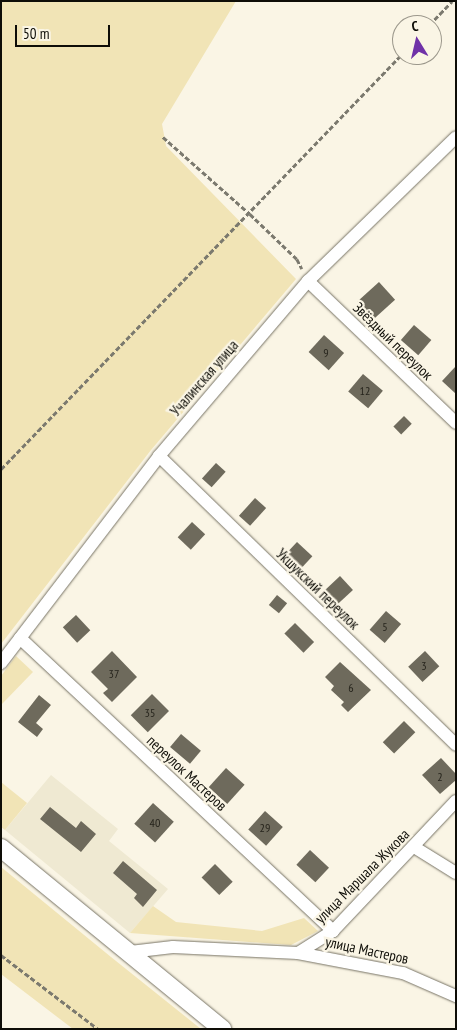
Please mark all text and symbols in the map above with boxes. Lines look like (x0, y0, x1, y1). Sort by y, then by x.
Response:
scale bar (18, 15, 112, 47)
north arrow (392, 15, 442, 65)
text: С (410, 17, 419, 36)
text: 50 m (23, 24, 49, 43)
street label: Звёздный переулок (349, 298, 437, 384)
street label: Учалинская улица (166, 336, 242, 420)
house number: 9 (323, 346, 329, 360)
house number: 12 (360, 384, 370, 398)
street label: Укшукский переулок (273, 545, 363, 633)
house number: 5 (382, 620, 388, 634)
house number: 3 (421, 659, 427, 673)
house number: 37 (109, 667, 119, 681)
house number: 6 (348, 681, 354, 695)
house number: 35 (145, 706, 155, 720)
street label: переулок Мастеров (143, 731, 231, 815)
house number: 2 (437, 770, 443, 784)
house number: 40 (150, 816, 160, 830)
house number: 29 (260, 821, 270, 835)
street label: улица Маршала Жукова (311, 825, 413, 927)
street label: улица Мастеров (324, 932, 410, 968)

